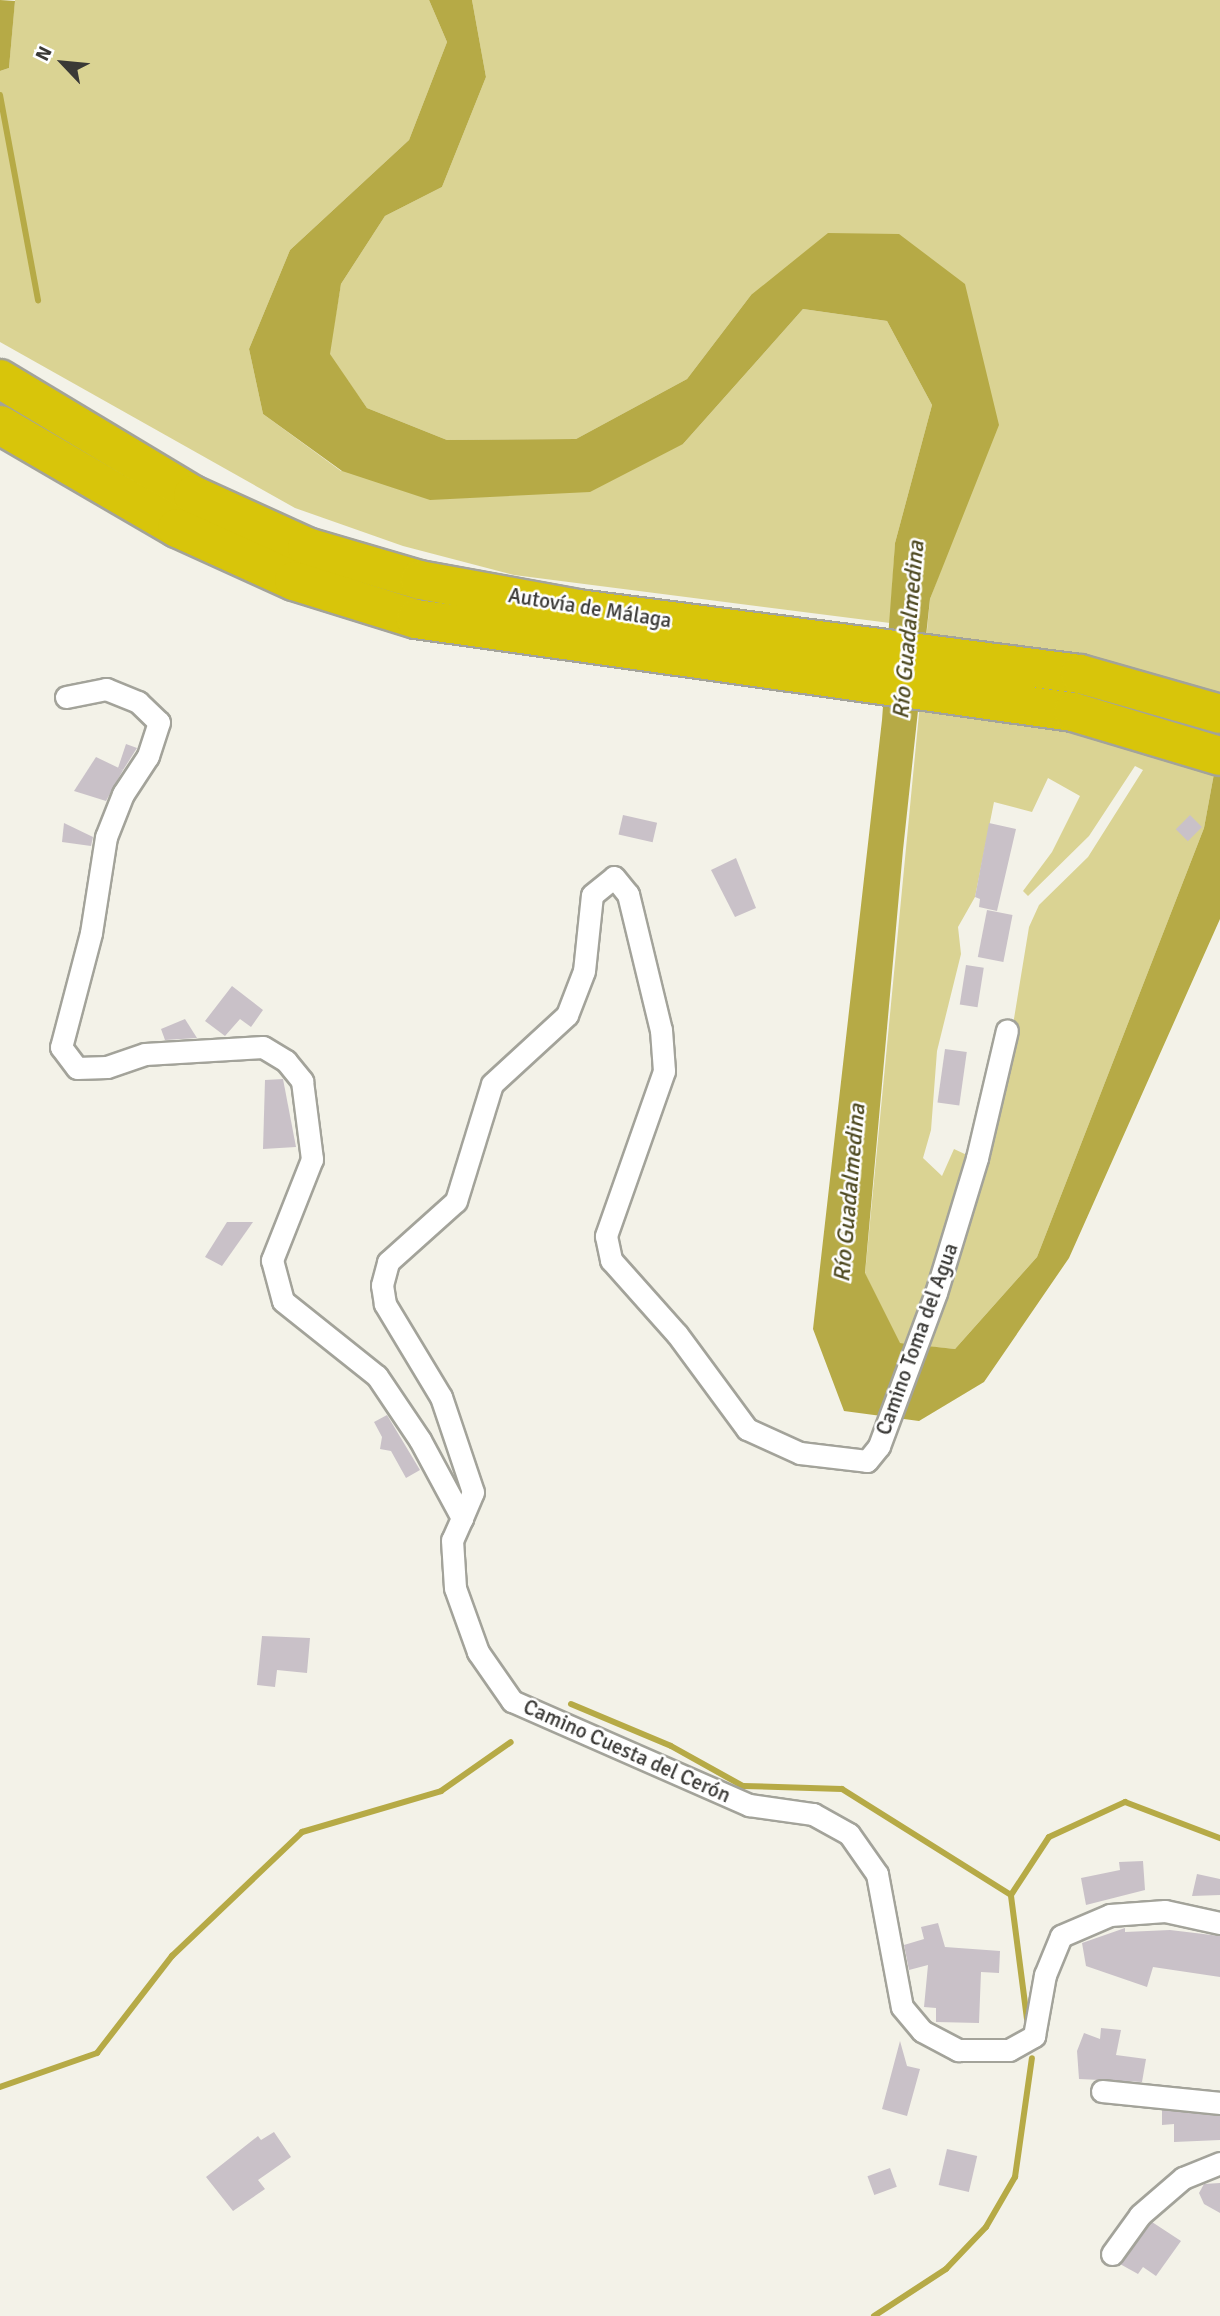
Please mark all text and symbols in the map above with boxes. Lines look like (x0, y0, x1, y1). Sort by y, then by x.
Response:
north arrow (28, 28, 98, 98)
text: N (30, 43, 58, 65)
water label: Río Guadalmedina (887, 540, 931, 720)
street label: Autovía de Málaga (507, 583, 673, 633)
water label: Río Guadalmedina (828, 1103, 872, 1283)
street label: Camino Toma del Agua (871, 1240, 963, 1438)
street label: Camino Cuesta del Cerón (520, 1694, 734, 1808)

